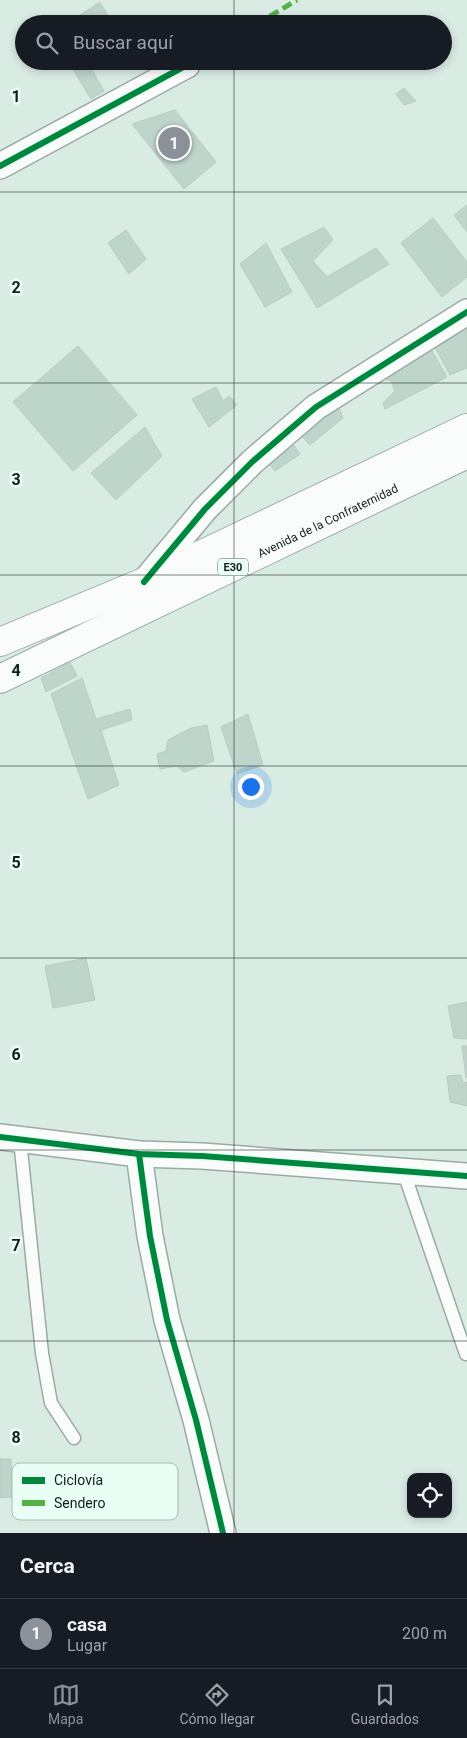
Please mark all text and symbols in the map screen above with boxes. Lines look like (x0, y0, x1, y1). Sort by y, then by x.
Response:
search box (15, 15, 452, 70)
icon: search (33, 29, 61, 57)
text: Buscar aquí (73, 31, 173, 54)
text: 1 (11, 87, 21, 106)
pin: 1 (158, 124, 190, 162)
text: 2 (11, 278, 21, 297)
text: 3 (11, 470, 21, 489)
street label: Avenida de la Confraternidad (256, 481, 400, 561)
road number: E30 (218, 558, 248, 576)
text: 4 (11, 661, 21, 680)
your location (238, 774, 264, 800)
text: 5 (11, 853, 21, 872)
text: 6 (11, 1045, 21, 1064)
text: 7 (11, 1236, 21, 1255)
text: 8 (11, 1428, 21, 1447)
legend (12, 1463, 178, 1520)
text: Ciclovía (54, 1472, 103, 1488)
map controls (407, 1473, 452, 1518)
button: locate (407, 1473, 452, 1518)
text: Sendero (54, 1495, 105, 1511)
text: Cerca (20, 1554, 75, 1578)
text: casa (67, 1613, 107, 1636)
text: 1 (31, 1624, 41, 1643)
text: 200 m (402, 1624, 447, 1643)
text: Lugar (67, 1636, 107, 1655)
tab: Mapa (48, 1681, 83, 1727)
tab: Cómo llegar (179, 1681, 255, 1727)
tab: Guardados (351, 1681, 419, 1727)

